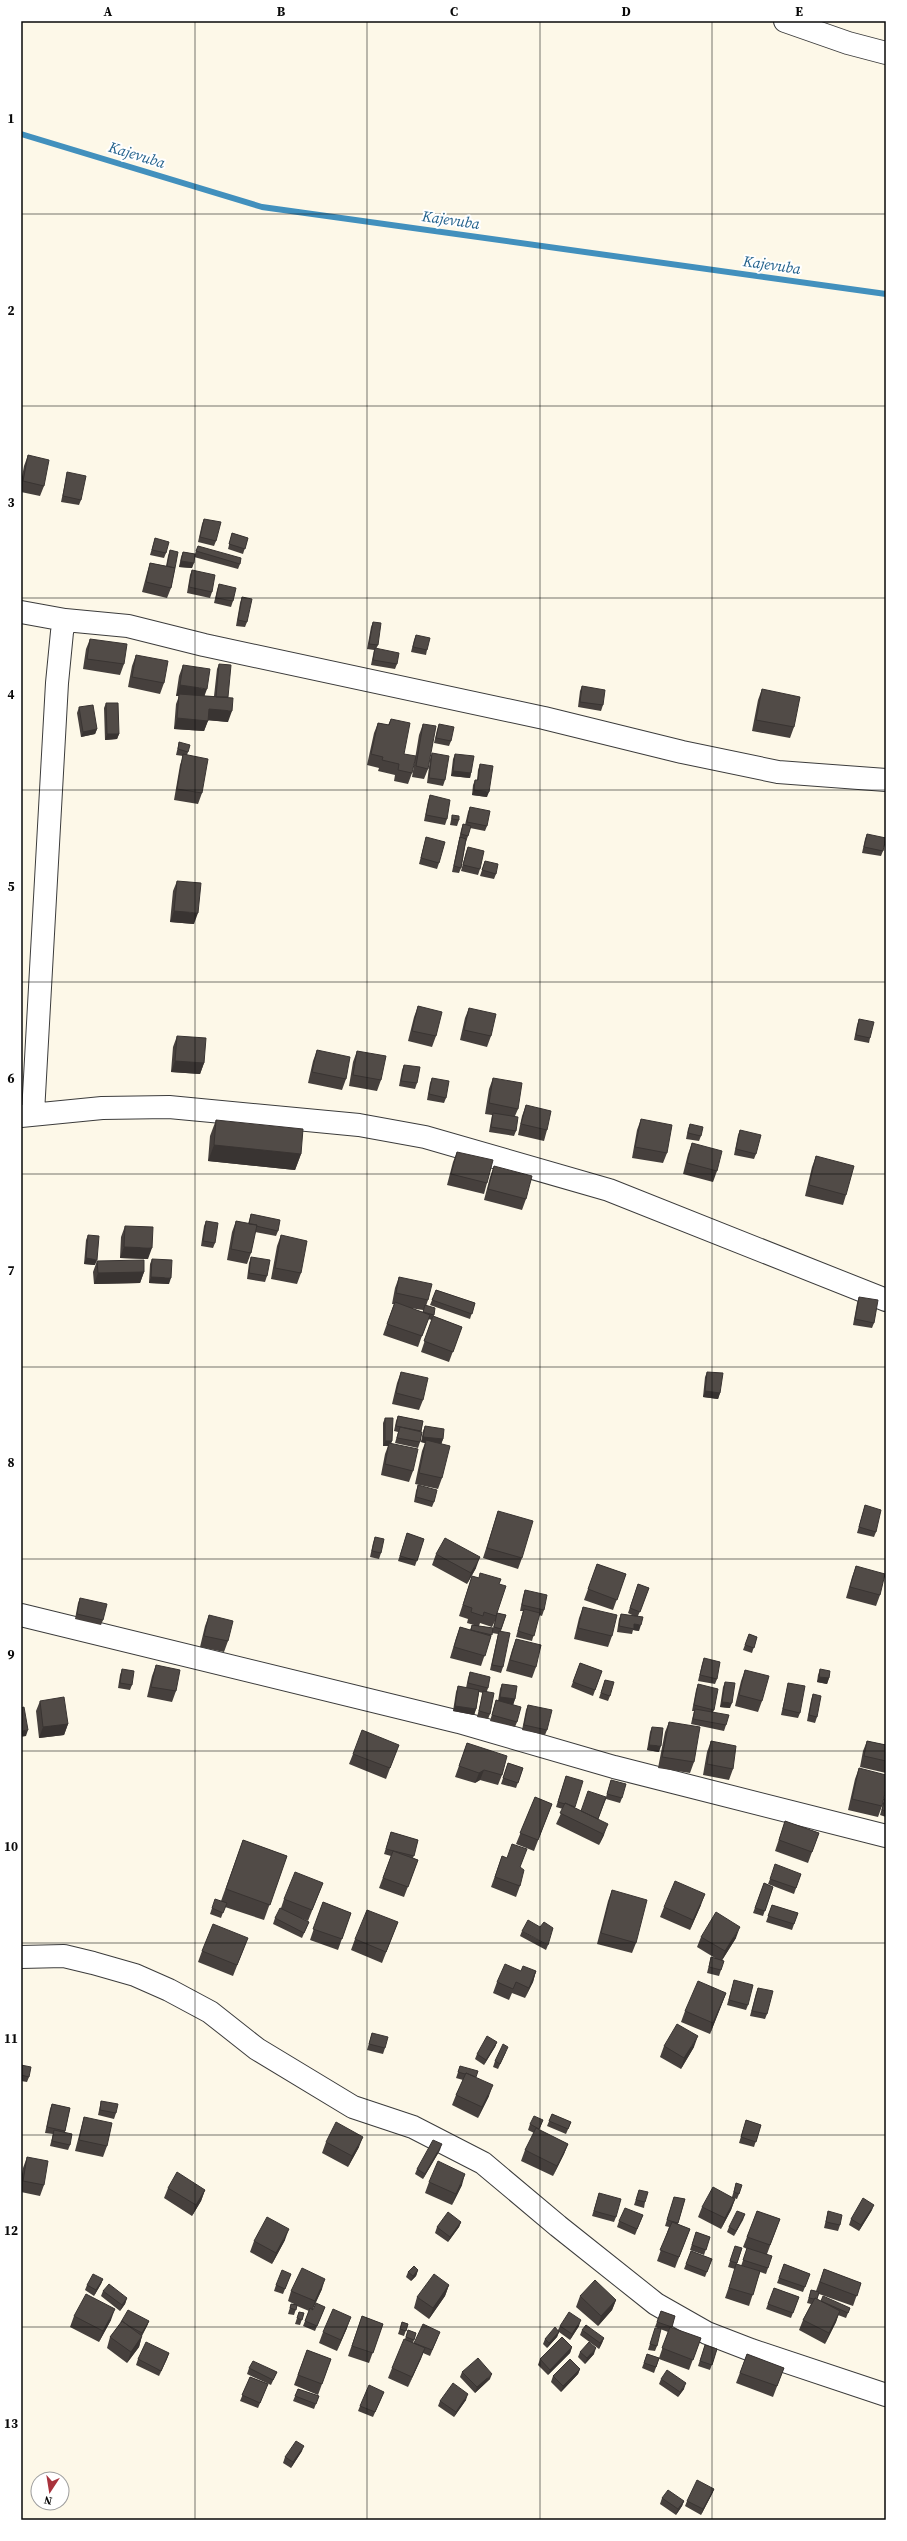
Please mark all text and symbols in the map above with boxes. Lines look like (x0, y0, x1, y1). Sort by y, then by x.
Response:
text: A (104, 3, 113, 20)
text: B (277, 3, 286, 20)
text: C (450, 3, 458, 20)
text: D (621, 3, 631, 20)
text: E (795, 3, 803, 20)
text: 1 (7, 110, 15, 127)
water label: Kajevuba (105, 136, 168, 173)
water label: Kajevuba (420, 205, 482, 234)
water label: Kajevuba (741, 250, 803, 279)
text: 2 (7, 302, 15, 319)
text: 3 (7, 494, 15, 511)
text: 4 (7, 686, 15, 703)
text: 5 (7, 878, 15, 895)
text: 6 (7, 1070, 15, 1087)
text: 7 (7, 1262, 15, 1279)
text: 8 (7, 1454, 15, 1471)
text: 9 (7, 1646, 15, 1663)
text: 10 (4, 1838, 18, 1855)
text: 11 (4, 2030, 18, 2047)
text: 12 (4, 2222, 18, 2239)
text: 13 (4, 2415, 18, 2432)
north arrow (30, 2471, 70, 2511)
text: N (43, 2492, 54, 2508)

